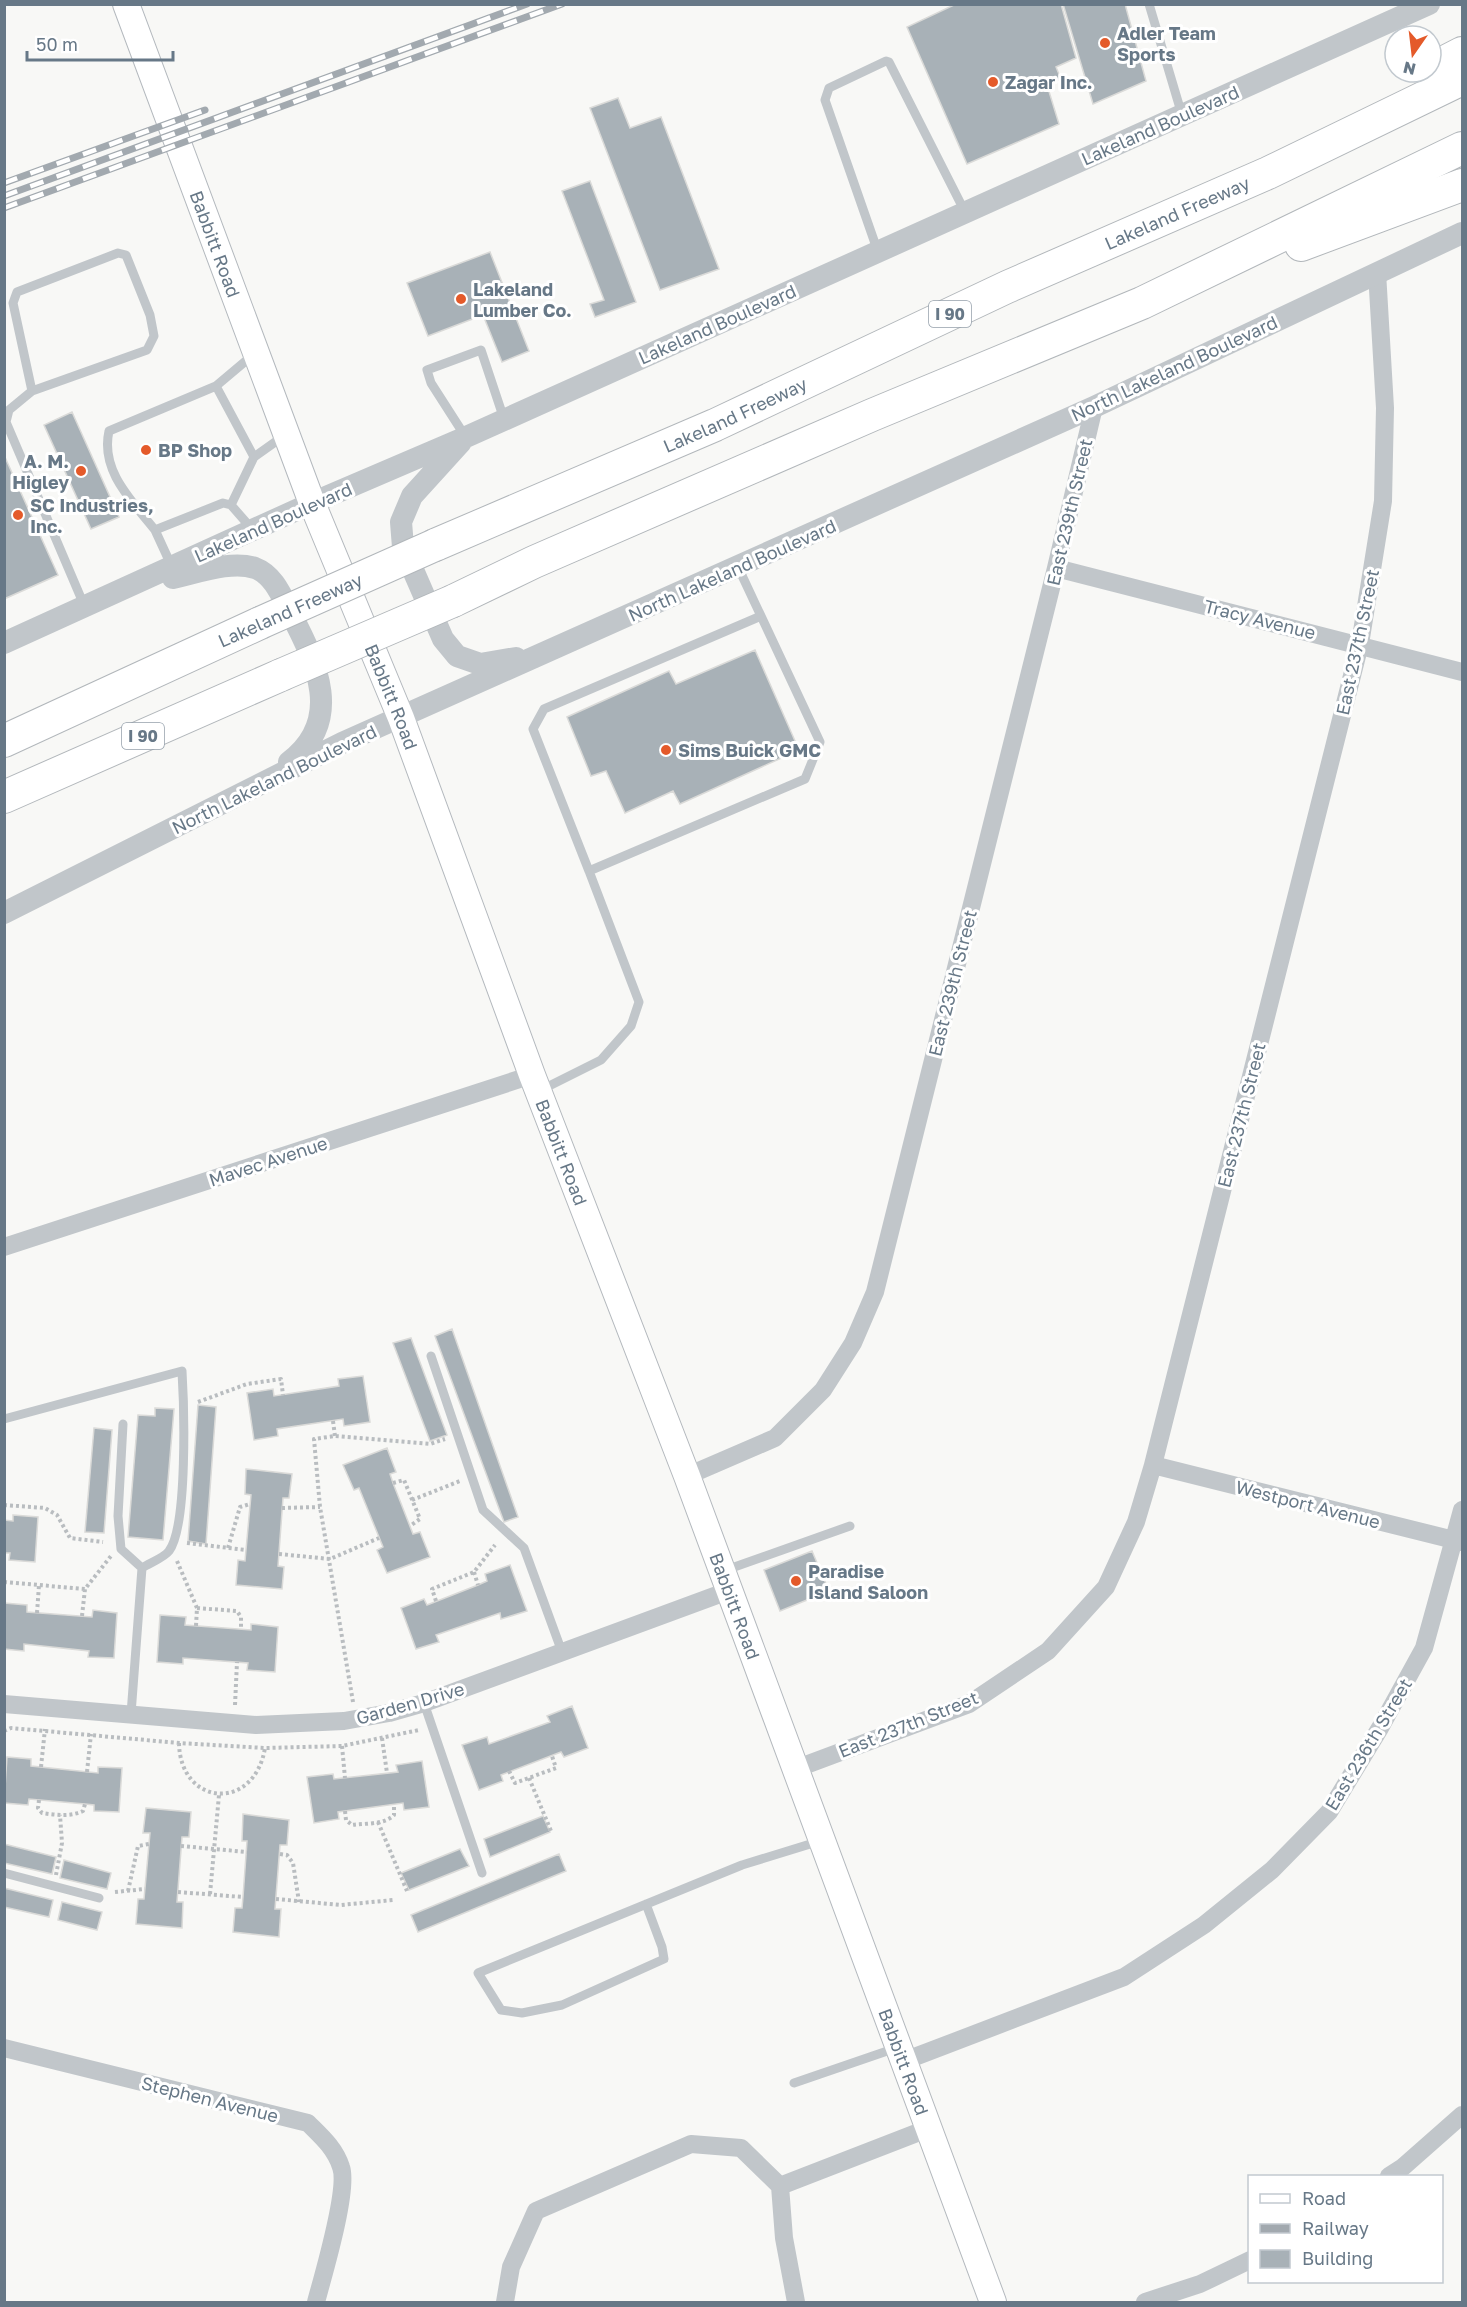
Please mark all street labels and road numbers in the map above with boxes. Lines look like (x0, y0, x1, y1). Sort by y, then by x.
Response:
street label: Lakeland Boulevard (1078, 80, 1242, 170)
street label: Lakeland Freeway (1101, 172, 1253, 254)
street label: Babbitt Road (186, 188, 245, 300)
street label: Lakeland Boulevard (635, 279, 799, 369)
road number: I 90 (929, 301, 971, 327)
street label: North Lakeland Boulevard (1067, 310, 1281, 426)
street label: Lakeland Freeway (660, 372, 810, 457)
street label: East 239th Street (1041, 436, 1097, 588)
street label: Lakeland Boulevard (191, 477, 355, 567)
street label: North Lakeland Boulevard (625, 514, 839, 626)
street label: East 237th Street (1331, 567, 1383, 717)
street label: Lakeland Freeway (214, 568, 366, 652)
street label: Tracy Avenue (1202, 595, 1318, 643)
street label: Babbitt Road (361, 641, 423, 753)
street label: North Lakeland Boulevard (168, 720, 380, 838)
road number: I 90 (122, 723, 164, 749)
street label: East 239th Street (923, 908, 981, 1058)
street label: East 237th Street (1212, 1040, 1270, 1190)
street label: Babbitt Road (531, 1096, 592, 1208)
street label: Mavec Avenue (206, 1131, 330, 1191)
street label: Westport Avenue (1233, 1475, 1383, 1533)
street label: Babbitt Road (705, 1550, 765, 1662)
street label: East 236th Street (1320, 1674, 1416, 1814)
street label: Garden Drive (353, 1677, 467, 1729)
street label: East 237th Street (835, 1686, 981, 1762)
street label: Babbitt Road (874, 2005, 934, 2118)
street label: Stephen Avenue (139, 2071, 281, 2127)

